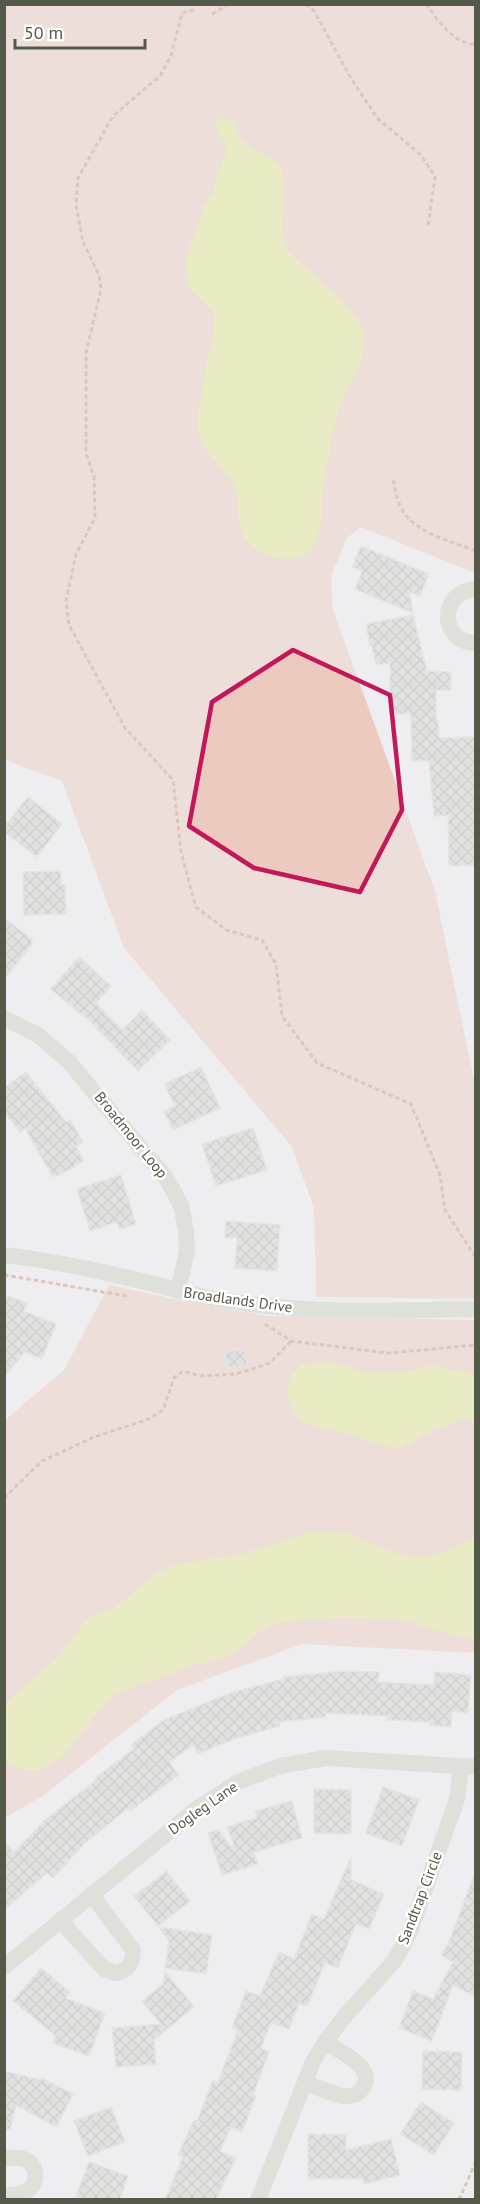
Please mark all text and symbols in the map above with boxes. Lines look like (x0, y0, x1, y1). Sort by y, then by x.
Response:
scale bar (15, 12, 146, 50)
text: 50 m (24, 21, 63, 44)
street label: Broadmoor Loop (91, 1088, 172, 1182)
street label: Broadlands Drive (183, 1282, 294, 1317)
street label: Dogleg Lane (164, 1777, 241, 1838)
street label: Sandtrap Circle (393, 1849, 446, 1947)

